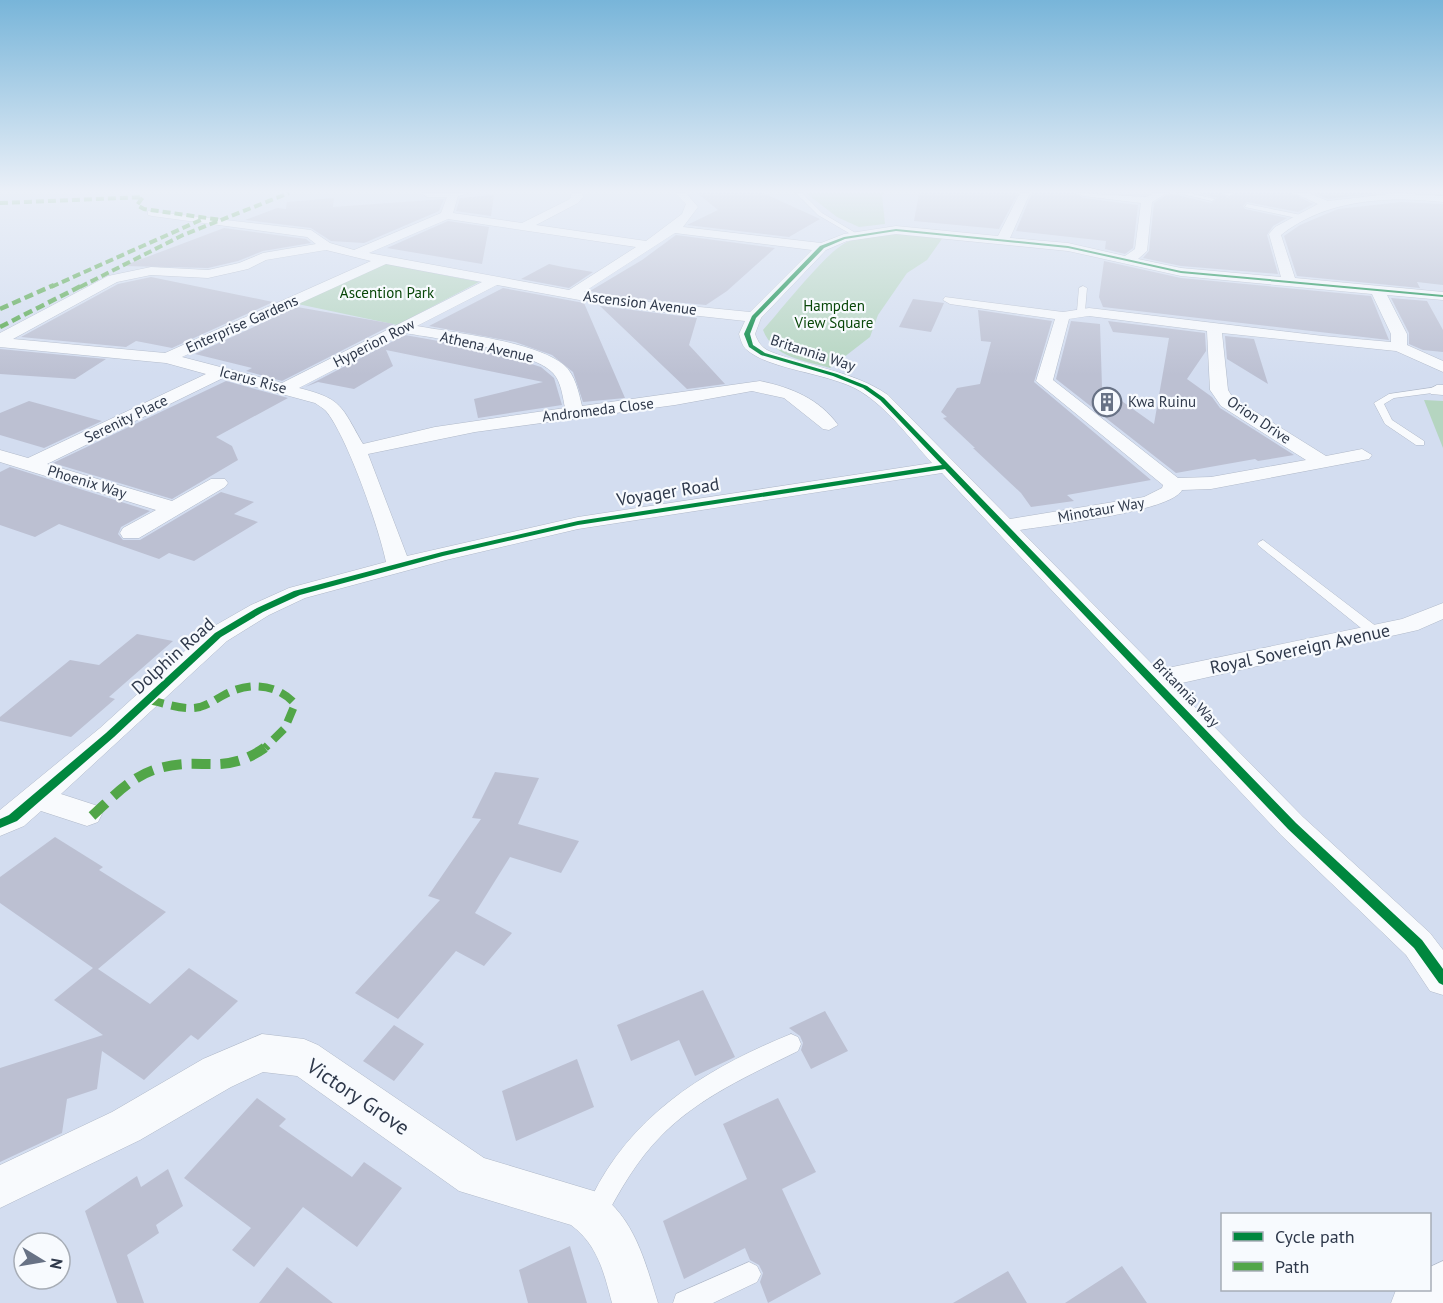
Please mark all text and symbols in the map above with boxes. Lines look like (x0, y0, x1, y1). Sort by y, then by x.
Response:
park label: Ascention Park (340, 283, 435, 302)
street label: Ascension Avenue (582, 286, 698, 319)
street label: Enterprise Gardens (183, 290, 301, 357)
park label: Hampden View Square (794, 296, 873, 332)
street label: Hyperion Row (330, 314, 418, 371)
street label: Athena Avenue (438, 327, 536, 367)
street label: Britannia Way (768, 330, 858, 375)
street label: Icarus Rise (217, 361, 289, 398)
building icon: Kwa Ruinu (1091, 386, 1123, 418)
street label: Serenity Place (81, 390, 171, 447)
street label: Orion Drive (1224, 391, 1295, 448)
place label: Kwa Ruinu (1128, 392, 1196, 411)
street label: Andromeda Close (541, 393, 655, 426)
street label: Phoenix Way (45, 460, 129, 503)
street label: Voyager Road (614, 472, 721, 511)
street label: Minotaur Way (1056, 493, 1146, 526)
street label: Dolphin Road (126, 612, 219, 699)
street label: Royal Sovereign Avenue (1208, 618, 1392, 679)
street label: Britannia Way (1149, 654, 1224, 731)
street label: Victory Grove (301, 1052, 415, 1141)
legend (1221, 1213, 1431, 1291)
text: Cycle path (1275, 1225, 1355, 1248)
north arrow (12, 1231, 72, 1291)
text: Path (1275, 1255, 1309, 1278)
text: N (46, 1257, 68, 1271)

